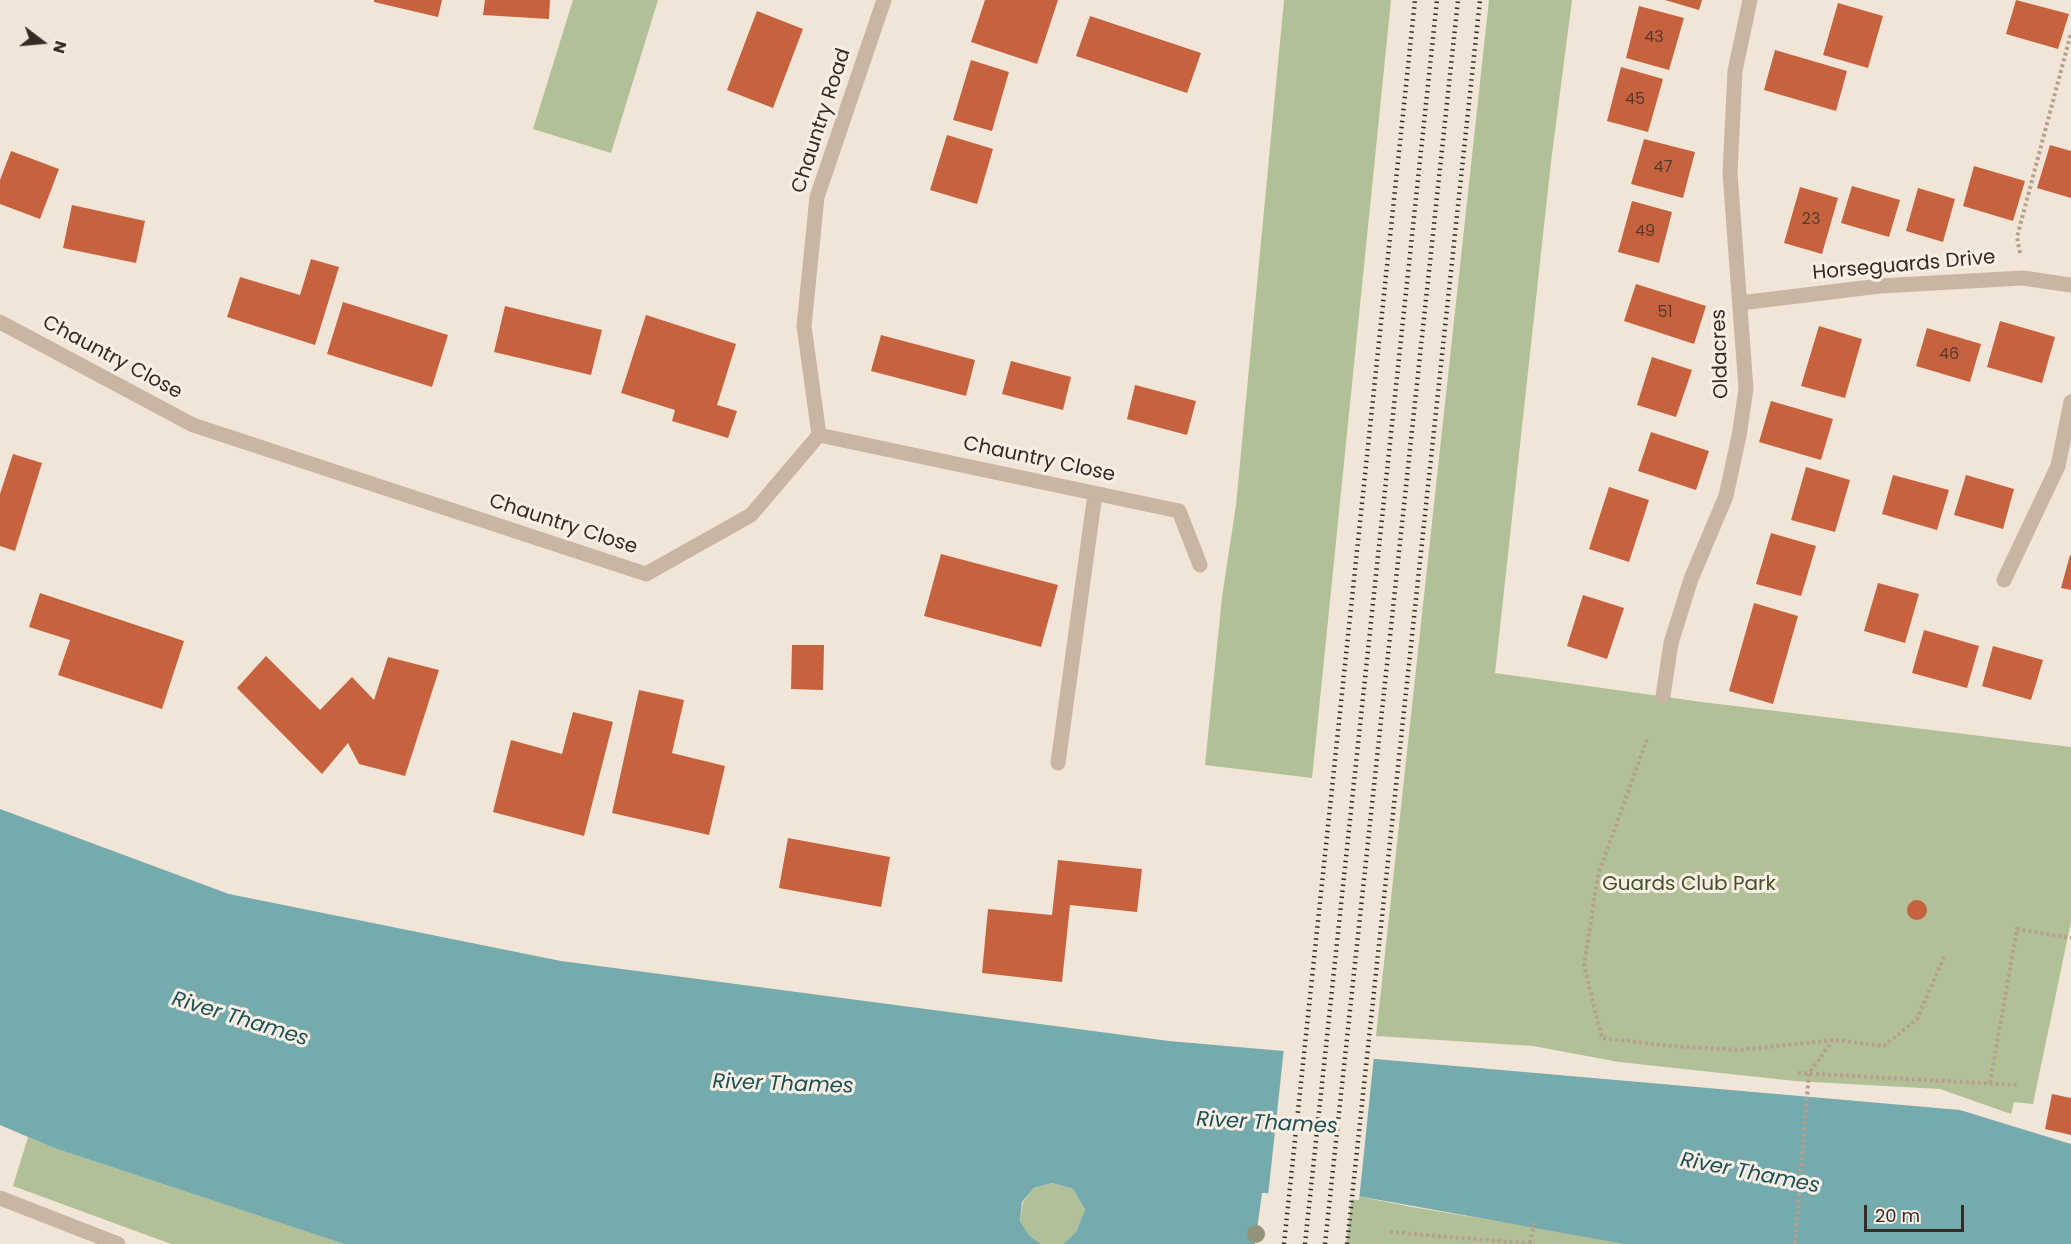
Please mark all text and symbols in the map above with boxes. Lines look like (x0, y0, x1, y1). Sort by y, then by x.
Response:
north arrow (12, 12, 72, 72)
house number: 43 (1644, 28, 1664, 48)
text: N (47, 38, 73, 56)
street label: Chauntry Road (787, 46, 857, 196)
house number: 45 (1625, 90, 1645, 110)
house number: 47 (1654, 158, 1672, 178)
house number: 23 (1802, 210, 1820, 230)
house number: 49 (1635, 222, 1655, 242)
street label: Horseguards Drive (1811, 246, 1997, 286)
house number: 51 (1657, 303, 1673, 323)
street label: Oldacres (1707, 309, 1735, 399)
street label: Chauntry Close (38, 311, 186, 405)
house number: 46 (1939, 345, 1959, 365)
street label: Chauntry Close (961, 432, 1117, 488)
street label: Chauntry Close (486, 490, 640, 560)
park label: Guards Club Park (1602, 873, 1776, 897)
water label: River Thames (169, 987, 311, 1053)
water label: River Thames (712, 1070, 854, 1100)
water label: River Thames (1196, 1108, 1338, 1140)
water label: River Thames (1678, 1148, 1822, 1200)
scale bar (1867, 1193, 1968, 1231)
text: 20 m (1875, 1203, 1920, 1228)

